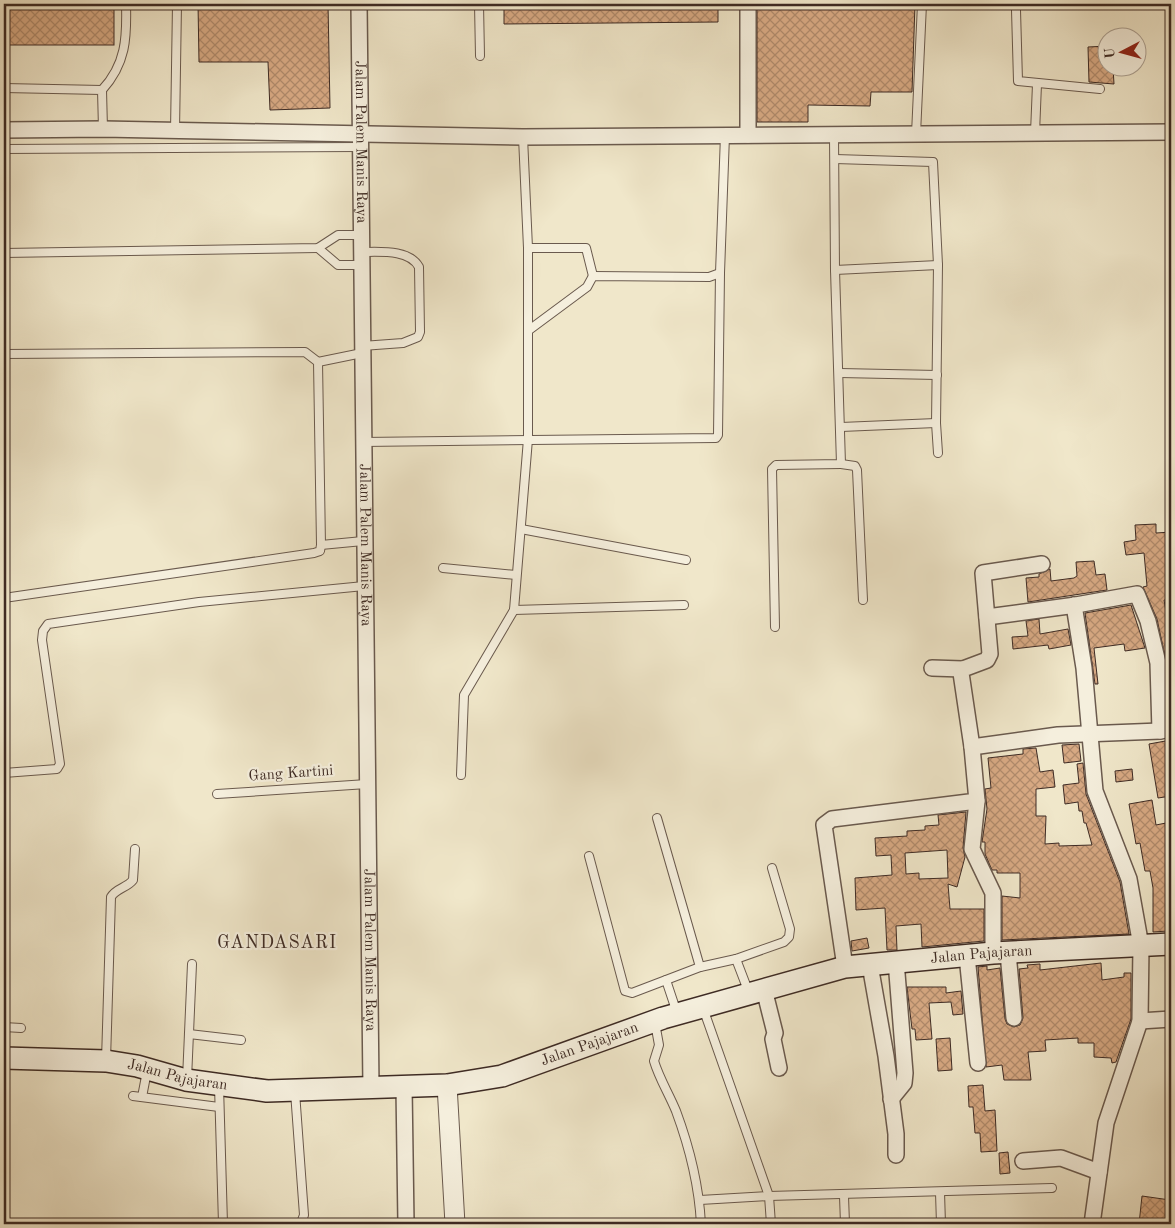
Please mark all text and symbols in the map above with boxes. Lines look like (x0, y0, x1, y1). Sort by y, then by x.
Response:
north arrow (1098, 28, 1148, 78)
text: U (1103, 47, 1118, 60)
street label: Jalam Palem Manis Raya (352, 60, 369, 224)
street label: Jalam Palem Manis Raya (357, 463, 373, 627)
street label: Gang Kartini (248, 764, 334, 784)
street label: Jalam Palem Manis Raya (361, 868, 378, 1032)
district label: GANDASARI (217, 934, 337, 952)
street label: Jalan Pajajaran (930, 944, 1033, 966)
street label: Jalan Pajajaran (539, 1020, 640, 1069)
street label: Jalan Pajajaran (126, 1057, 228, 1093)

